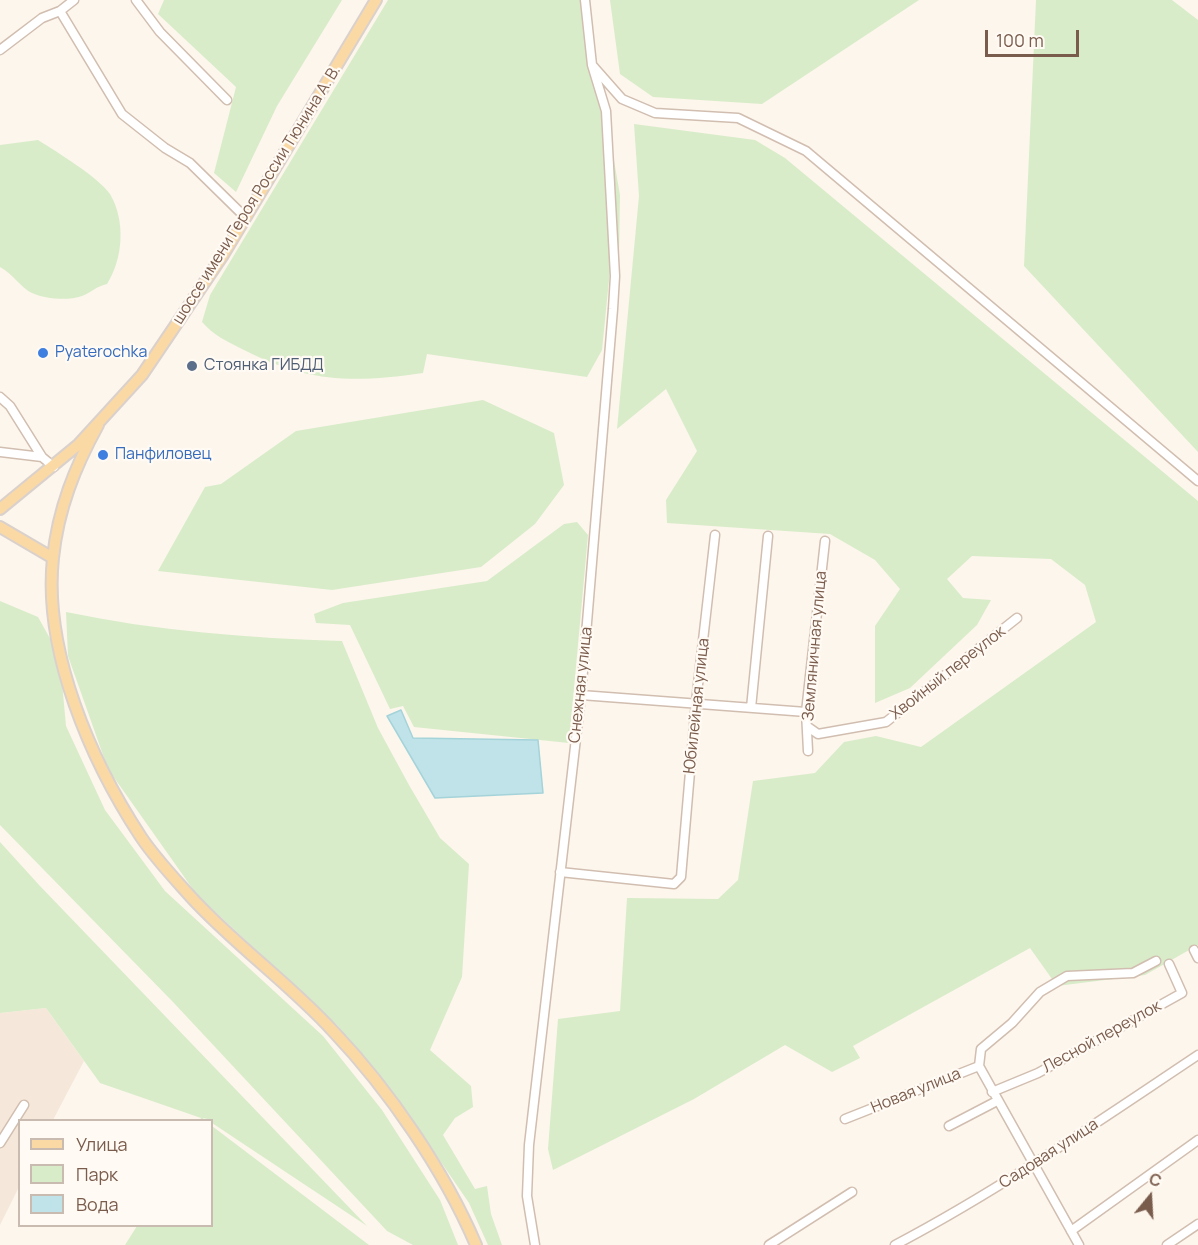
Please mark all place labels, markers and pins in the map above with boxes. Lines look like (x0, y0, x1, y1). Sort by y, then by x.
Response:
place label: Pyaterochka (55, 343, 147, 363)
marker: Pyaterochka (36, 346, 50, 360)
place label: Стоянка ГИБДД (204, 356, 324, 376)
marker: Стоянка ГИБДД (185, 359, 199, 373)
place label: Панфиловец (115, 445, 212, 465)
marker: Панфиловец (96, 448, 110, 462)

